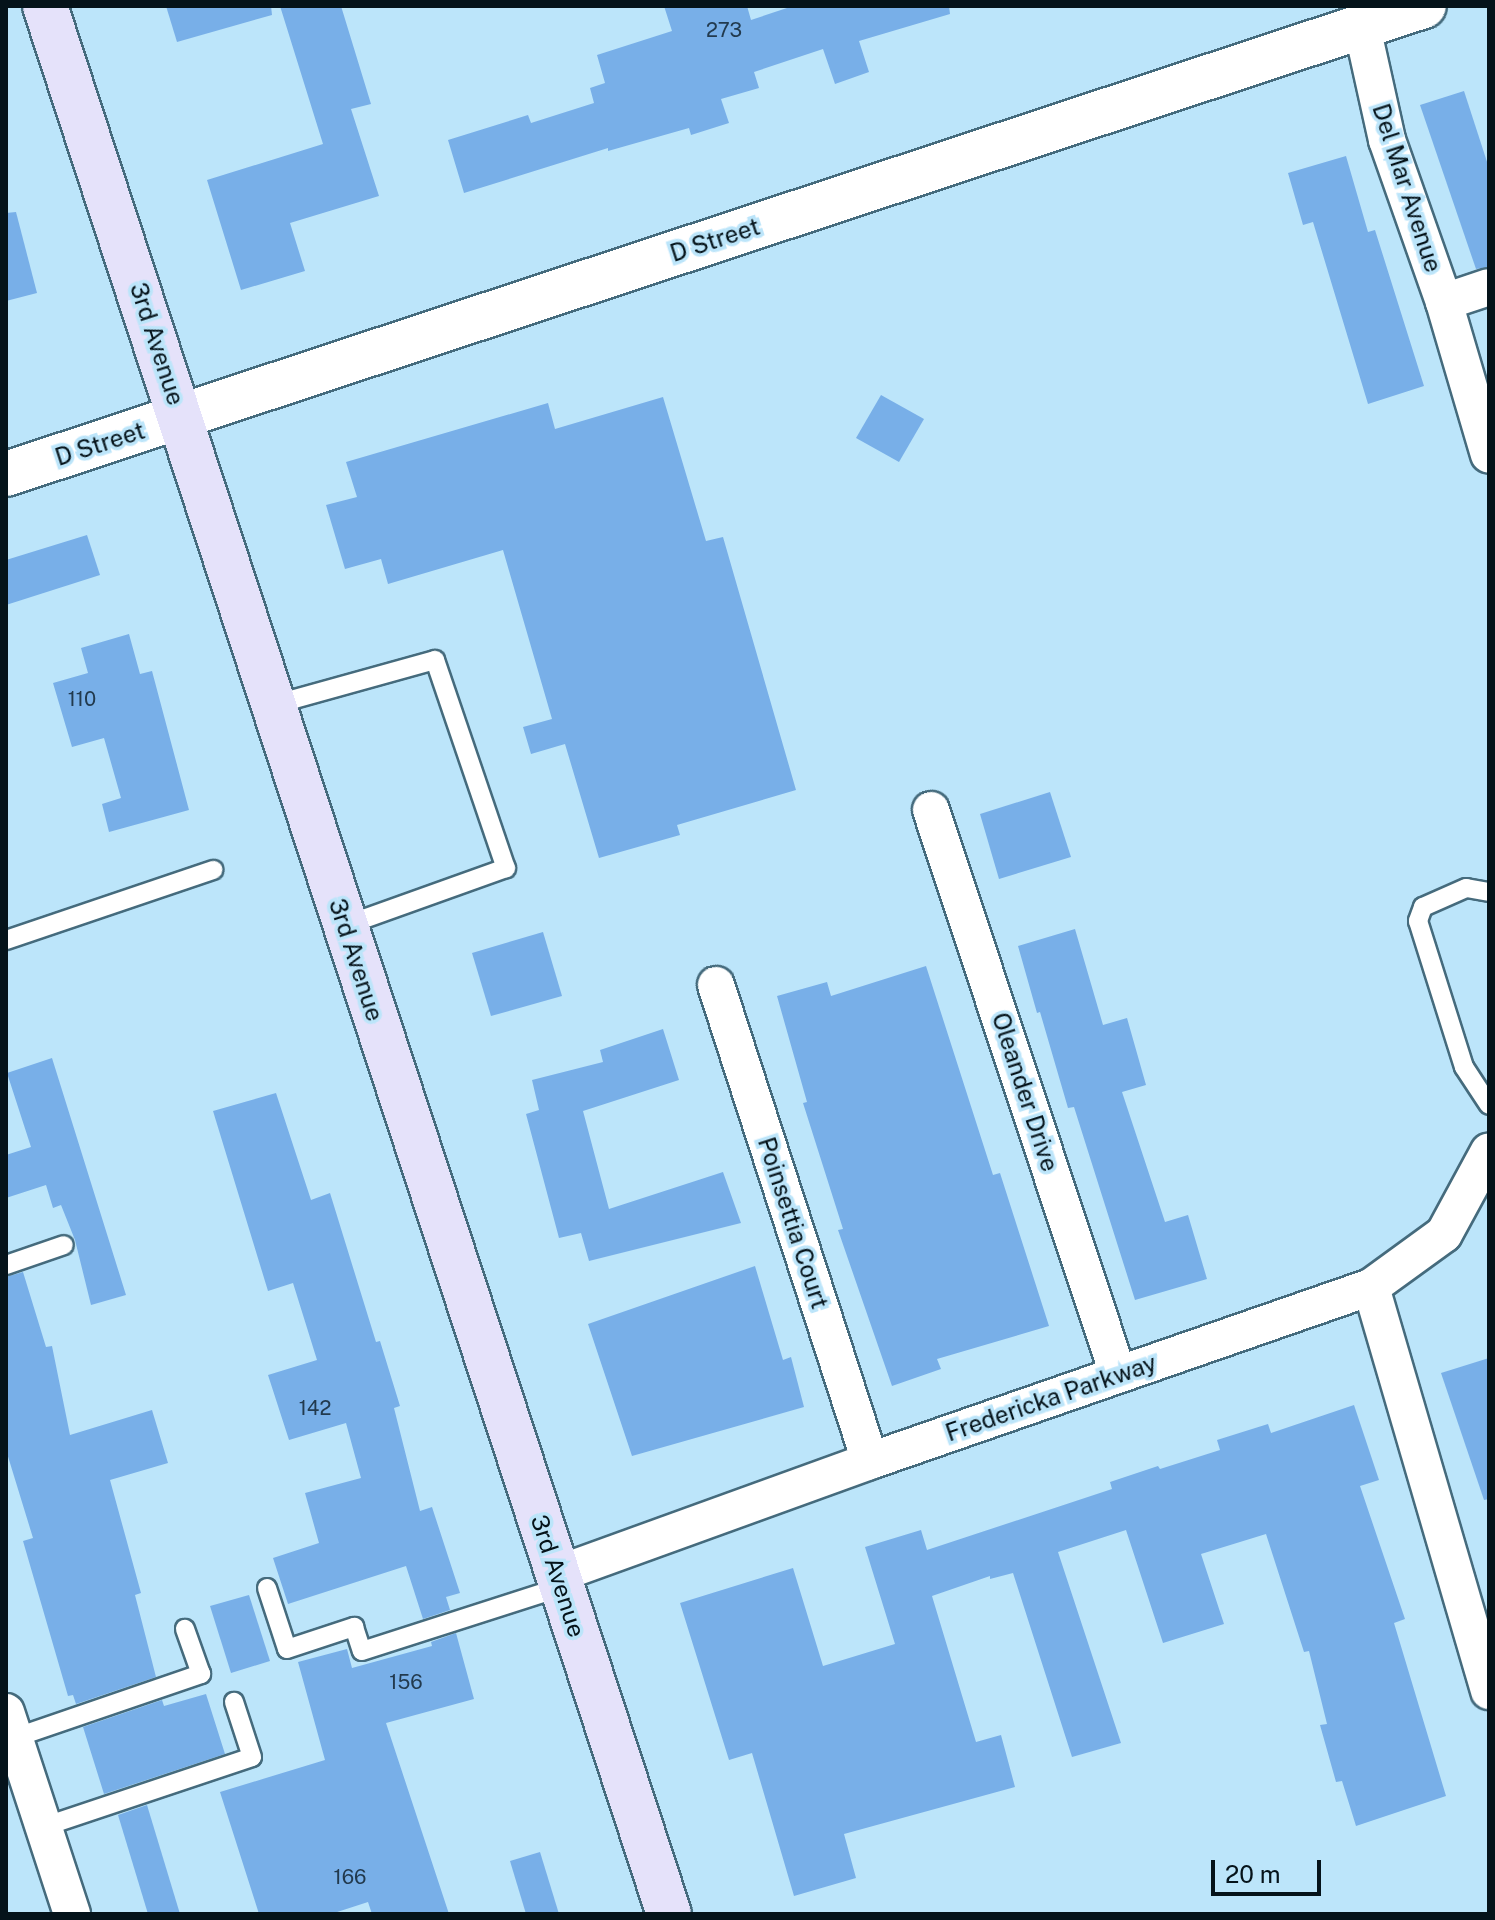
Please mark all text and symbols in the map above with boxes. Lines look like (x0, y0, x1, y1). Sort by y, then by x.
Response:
house number: 273 (706, 18, 742, 42)
street label: Del Mar Avenue (1366, 100, 1448, 276)
street label: D Street (667, 212, 763, 268)
street label: 3rd Avenue (124, 279, 190, 409)
street label: D Street (52, 416, 148, 472)
house number: 110 (68, 687, 96, 711)
street label: 3rd Avenue (323, 895, 389, 1025)
street label: Oleander Drive (986, 1009, 1064, 1175)
street label: Poinsettia Court (752, 1134, 834, 1312)
street label: Fredericka Parkway (942, 1348, 1160, 1448)
house number: 142 (299, 1396, 331, 1420)
street label: 3rd Avenue (525, 1511, 591, 1641)
house number: 156 (389, 1670, 423, 1694)
scale bar (1215, 1844, 1325, 1894)
text: 20 m (1225, 1860, 1281, 1888)
house number: 166 (334, 1865, 366, 1889)

